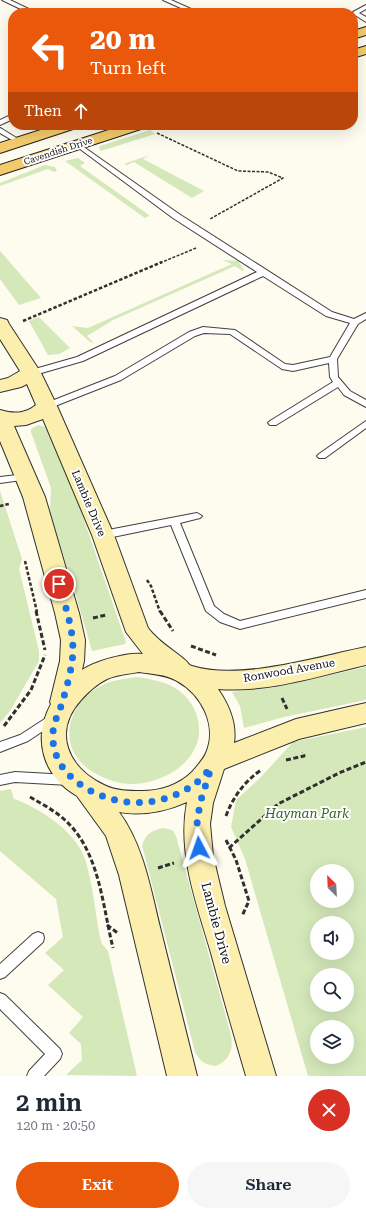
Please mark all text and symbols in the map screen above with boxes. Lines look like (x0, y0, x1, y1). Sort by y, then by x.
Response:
text: 20 m (90, 23, 155, 56)
icon: left (24, 24, 76, 76)
text: Turn left (90, 57, 166, 78)
icon: ahead (70, 100, 92, 122)
text: Then (24, 102, 62, 120)
street label: Cavendish Drive (22, 135, 94, 167)
street label: Lambie Drive (69, 468, 108, 538)
pin (42, 567, 76, 601)
icon: arrive (48, 573, 70, 595)
street label: Ronwood Avenue (242, 656, 336, 685)
park label: Hayman Park (264, 806, 350, 821)
position arrow (178, 827, 220, 869)
north arrow (310, 864, 354, 908)
map controls (310, 864, 354, 1064)
street label: Lambie Drive (198, 881, 235, 966)
button: sound (310, 916, 354, 960)
button: search (310, 968, 354, 1012)
button: layers (310, 1020, 354, 1064)
text: 2 min (16, 1089, 82, 1117)
button: close (308, 1089, 350, 1131)
text: 120 m · 20:50 (16, 1118, 95, 1133)
button: Exit (16, 1162, 179, 1208)
button: Share (187, 1162, 350, 1208)

